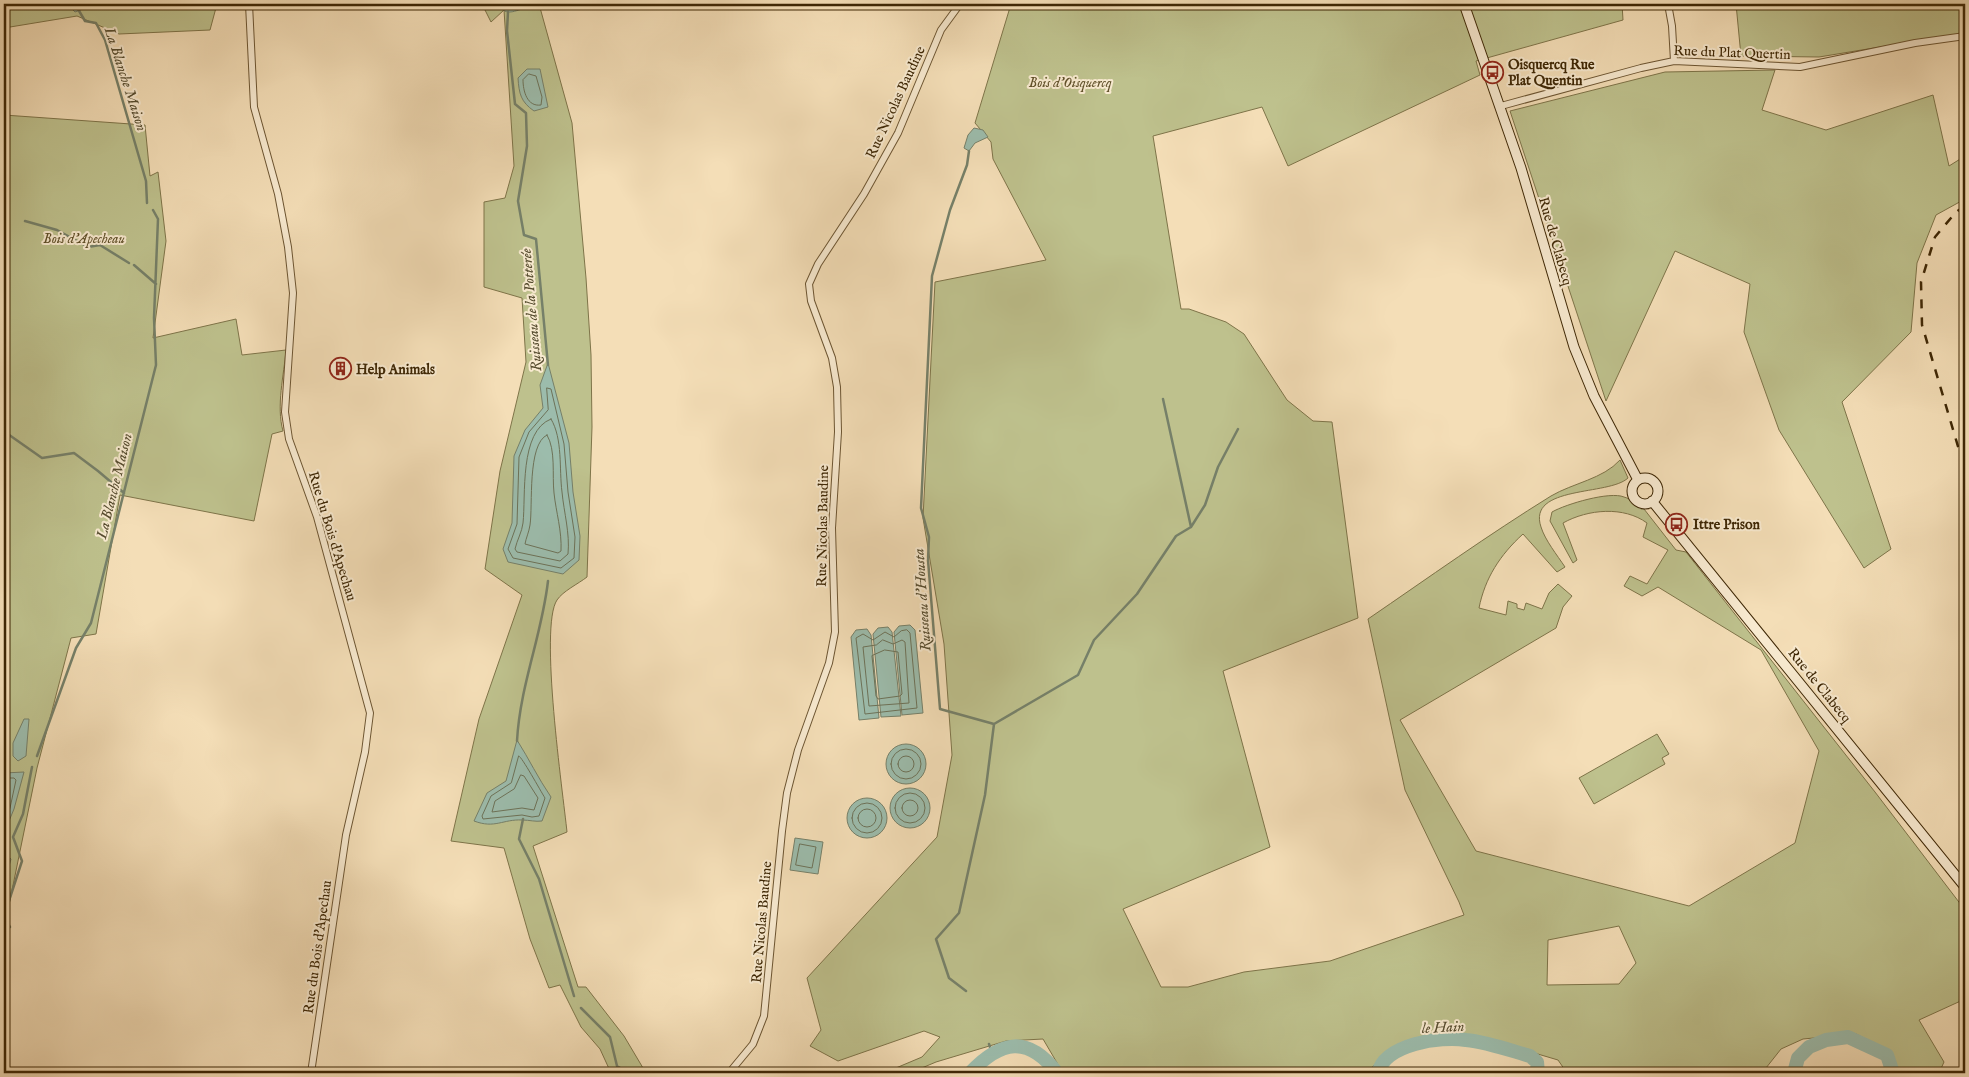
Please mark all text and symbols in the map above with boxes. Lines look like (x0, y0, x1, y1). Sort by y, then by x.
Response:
water label: La Blanche Maison (99, 24, 151, 134)
street label: Rue du Plat Quertin (1673, 42, 1791, 64)
street label: Rue Nicolas Baudine (862, 43, 930, 162)
place label: Oisquercq Rue Plat Quentin (1508, 56, 1595, 90)
bus stop icon: Oisquercq Rue Plat Quentin (1480, 60, 1504, 84)
park label: Bois d'Oisquercq (1028, 74, 1112, 92)
street label: Rue de Clabecq (1534, 195, 1577, 289)
park label: Bois d'Apecheau (43, 230, 125, 248)
water label: Ruisseau de la Potterée (517, 248, 546, 372)
building icon: Help Animals (328, 357, 352, 381)
place label: Help Animals (356, 361, 435, 379)
water label: La Blanche Maison (92, 431, 137, 542)
street label: Rue Nicolas Baudine (813, 464, 833, 587)
street label: Rue du Bois d'Apechau (304, 469, 360, 603)
bus stop icon: Ittre Prison (1665, 512, 1689, 536)
place label: Ittre Prison (1693, 516, 1761, 534)
water label: Ruisseau d'Housta (909, 548, 936, 652)
street label: Rue de Clabecq (1784, 645, 1856, 727)
street label: Rue Nicolas Baudine (748, 860, 776, 984)
street label: Rue du Bois d'Apechau (300, 879, 336, 1015)
water label: le Hain (1421, 1017, 1465, 1038)

